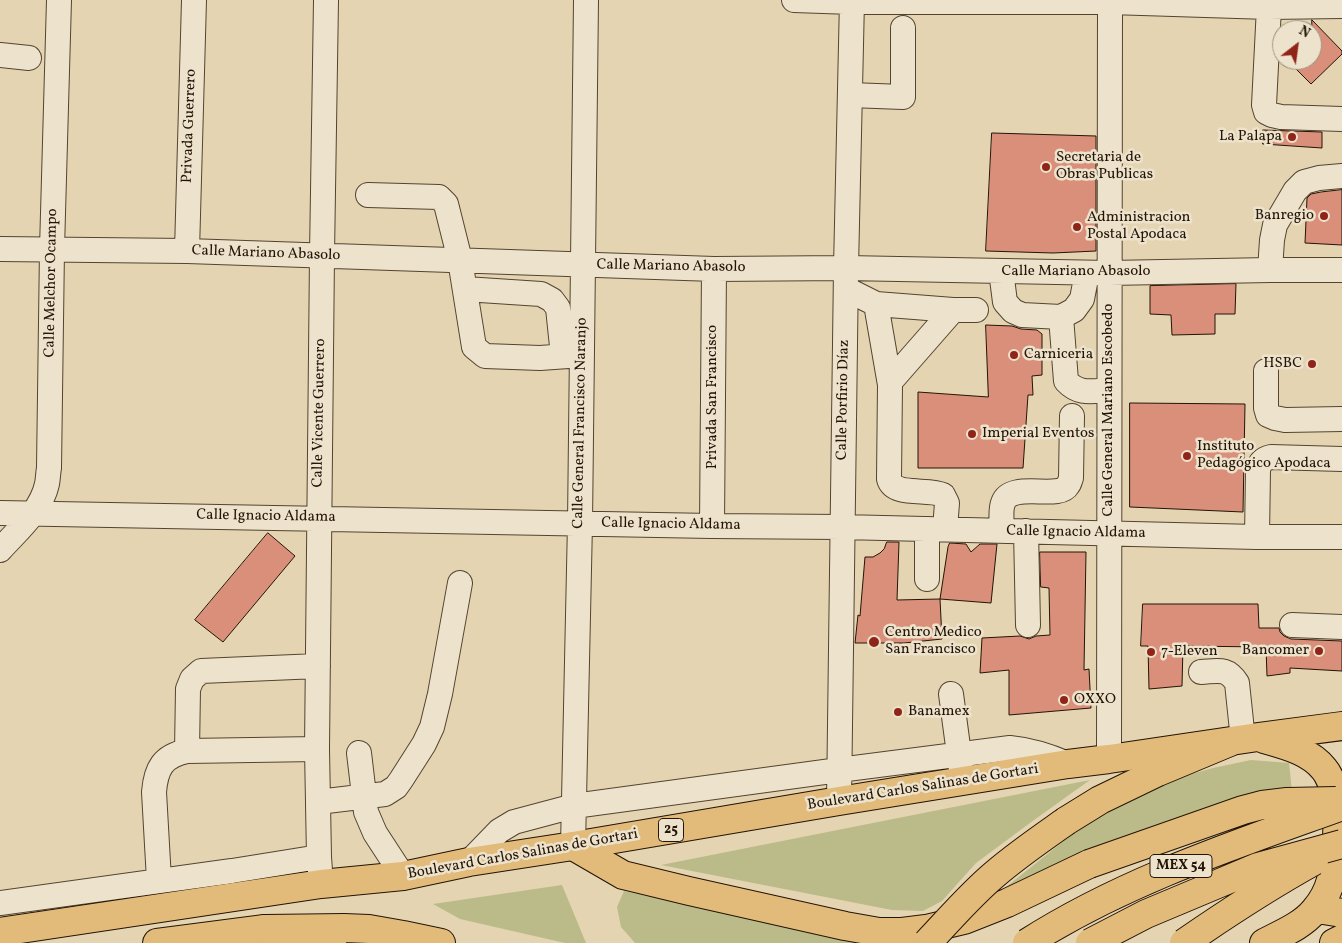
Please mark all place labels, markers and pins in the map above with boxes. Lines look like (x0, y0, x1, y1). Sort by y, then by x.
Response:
place label: La Palapa (1219, 128, 1282, 146)
marker: La Palapa (1286, 131, 1298, 143)
place label: Secretaria de Obras Publicas (1056, 149, 1153, 184)
marker: Secretaria de Obras Publicas (1040, 161, 1052, 173)
place label: Banregio (1255, 207, 1314, 225)
place label: Administracion Postal Apodaca (1087, 209, 1191, 244)
marker: Banregio (1318, 210, 1330, 222)
marker: Administracion Postal Apodaca (1071, 221, 1083, 233)
place label: Carniceria (1024, 346, 1093, 364)
marker: Carniceria (1008, 349, 1020, 361)
place label: HSBC (1263, 355, 1302, 373)
marker: HSBC (1306, 358, 1318, 370)
place label: Imperial Eventos (982, 425, 1094, 443)
marker: Imperial Eventos (966, 428, 978, 440)
place label: Instituto Pedagógico Apodaca (1197, 438, 1331, 473)
marker: Instituto Pedagógico Apodaca (1181, 450, 1193, 462)
place label: Centro Medico San Francisco (885, 624, 982, 659)
marker: Centro Medico San Francisco (867, 635, 881, 649)
place label: Bancomer (1242, 642, 1309, 660)
place label: 7-Eleven (1161, 643, 1218, 661)
marker: Bancomer (1313, 645, 1325, 657)
marker: 7-Eleven (1145, 646, 1157, 658)
place label: OXXO (1074, 691, 1116, 709)
marker: OXXO (1058, 694, 1070, 706)
place label: Banamex (908, 703, 969, 721)
marker: Banamex (892, 706, 904, 718)

